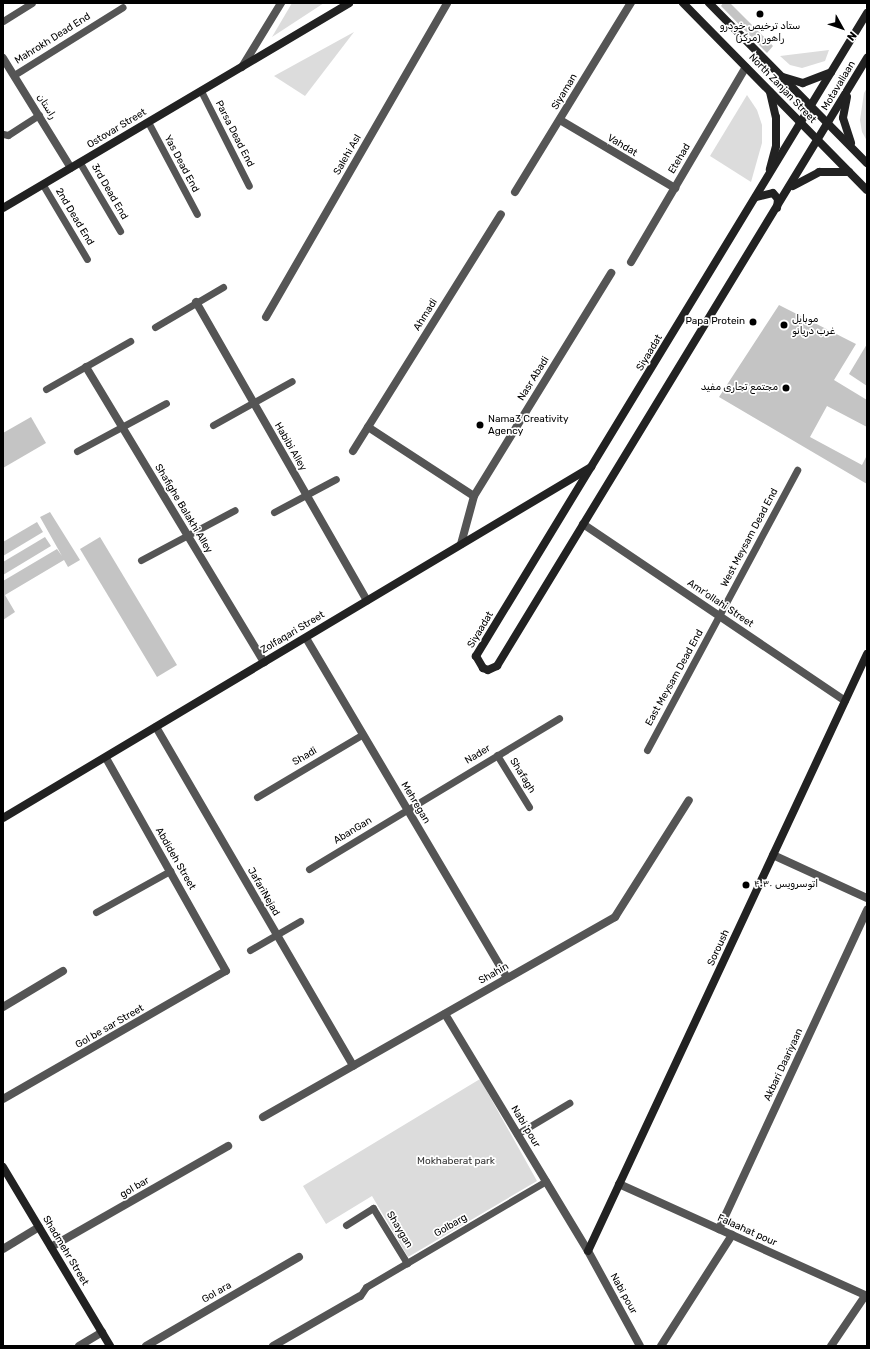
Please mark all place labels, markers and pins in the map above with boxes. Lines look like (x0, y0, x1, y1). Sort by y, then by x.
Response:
marker: ستاد ترخیص خودرو راهور (مرکز) (755, 9, 765, 19)
place label: ستاد ترخیص خودرو راهور (مرکز) (720, 20, 800, 44)
place label: موبایل غرب دریانو (792, 313, 835, 336)
place label: Papa Protein (685, 316, 745, 328)
marker: Papa Protein (748, 317, 758, 327)
marker: موبایل غرب دریانو (779, 320, 789, 330)
place label: مجتمع تجاری مفید (701, 382, 778, 394)
marker: مجتمع تجاری مفید (781, 383, 791, 393)
place label: Nama3 Creativity Agency (488, 413, 568, 436)
marker: Nama3 Creativity Agency (475, 420, 485, 430)
place label: اتوسرویس ۴۰۳۰ (754, 879, 818, 891)
marker: اتوسرویس ۴۰۳۰ (741, 880, 751, 890)

